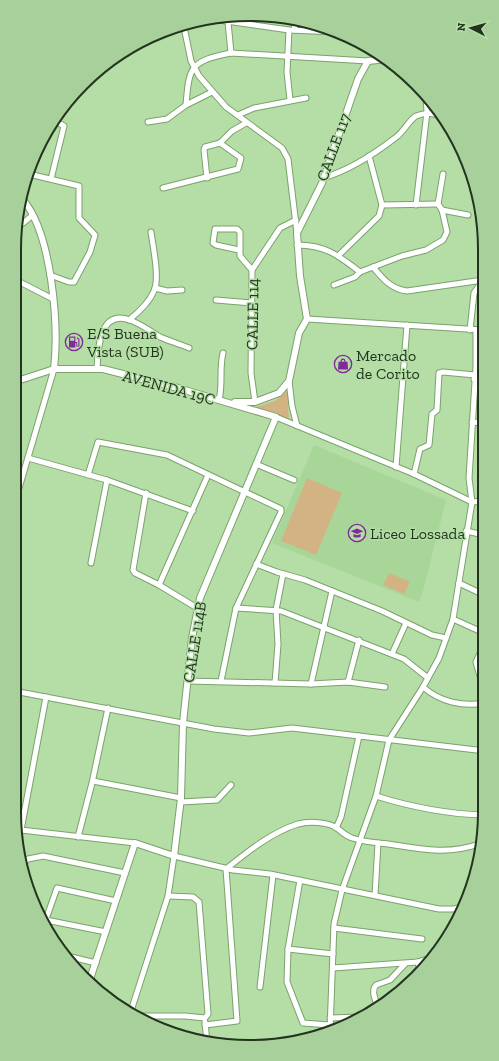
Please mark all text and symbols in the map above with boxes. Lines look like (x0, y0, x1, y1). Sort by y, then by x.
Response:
north arrow (451, 8, 491, 48)
text: N (455, 22, 469, 32)
street label: CALLE 117 (312, 110, 355, 184)
street label: CALLE 114 (242, 277, 263, 350)
place label: E/S Buena Vista (SUB) (86, 324, 164, 361)
fuel station icon: E/S Buena Vista (SUB) (64, 332, 84, 352)
place label: Mercado de Corito (356, 346, 420, 383)
shop icon: Mercado de Corito (333, 354, 353, 374)
street label: AVENIDA 19C (120, 366, 217, 409)
school or university icon: Liceo Lossada (347, 523, 367, 543)
place label: Liceo Lossada (370, 524, 465, 543)
street label: CALLE 114B (179, 600, 210, 684)

